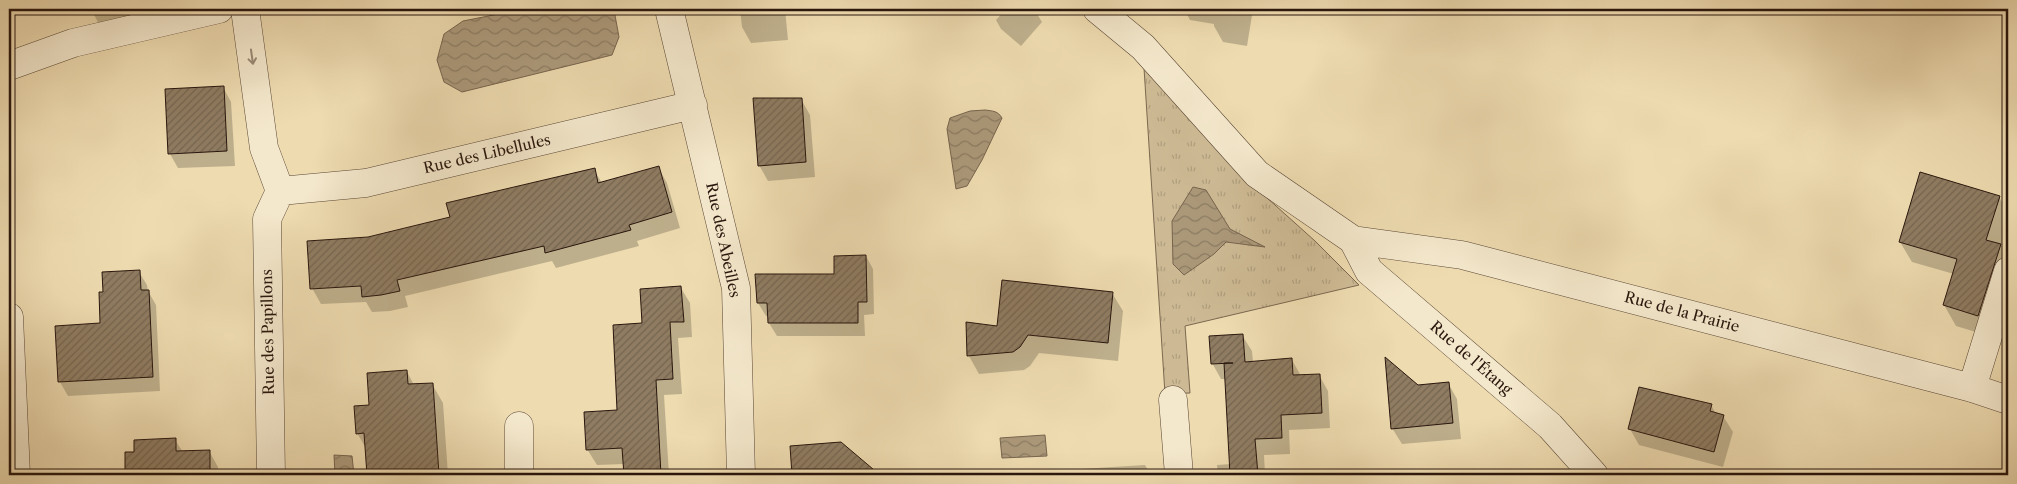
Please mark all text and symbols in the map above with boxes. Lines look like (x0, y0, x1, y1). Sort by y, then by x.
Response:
one-way arrow (247, 49, 257, 65)
street label: Rue des Libellules (421, 130, 552, 177)
street label: Rue des Abeilles (702, 181, 745, 299)
street label: Rue des Papillons (257, 269, 278, 395)
street label: Rue de la Prairie (1623, 287, 1742, 336)
street label: Rue de l'Étang (1426, 317, 1516, 399)

